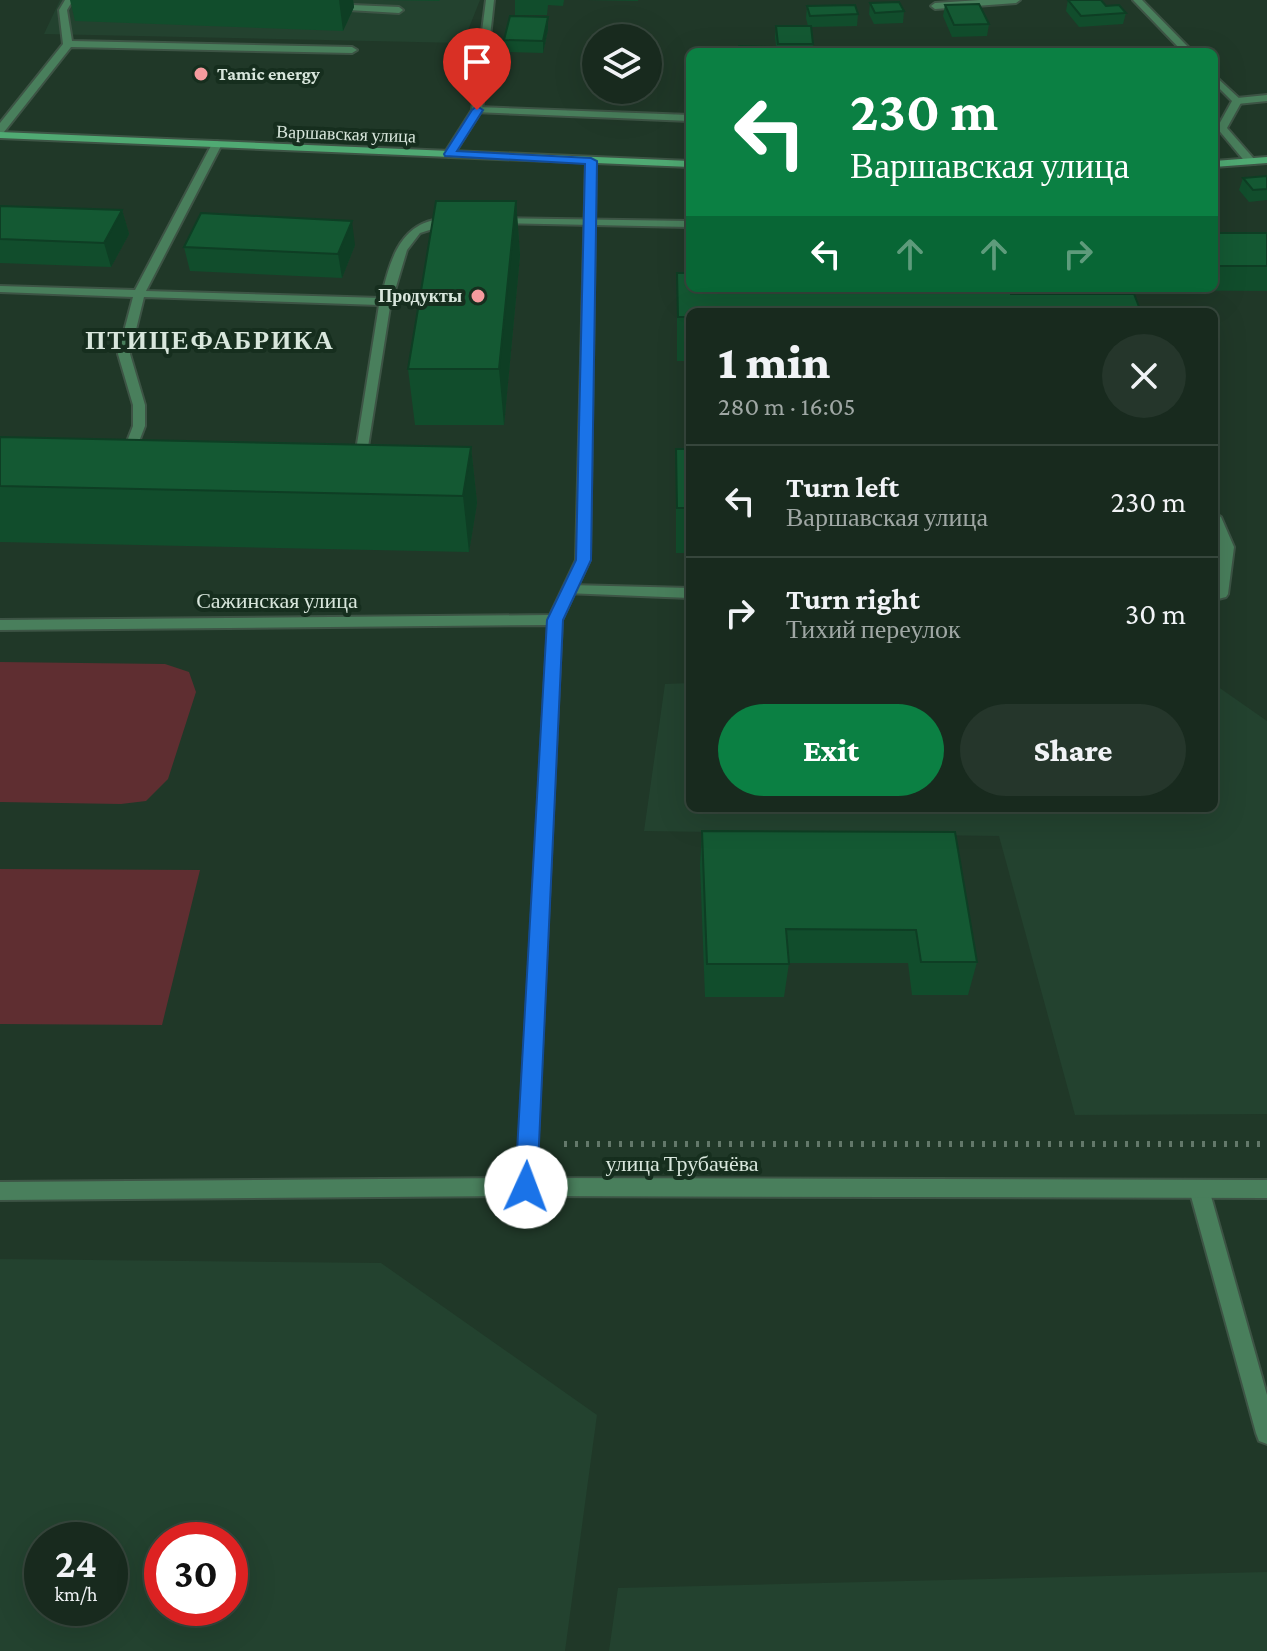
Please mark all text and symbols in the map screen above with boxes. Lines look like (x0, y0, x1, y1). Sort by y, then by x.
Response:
map controls (582, 24, 662, 104)
button: layers (582, 24, 662, 104)
pin (443, 28, 511, 110)
icon: arrive (455, 40, 499, 84)
place label: Tamic energy (217, 64, 320, 84)
marker: Tamic energy (192, 65, 210, 83)
icon: left (718, 80, 822, 184)
text: 230 m (850, 80, 998, 142)
street label: Варшавская улица (276, 122, 416, 146)
text: Варшавская улица (850, 146, 1130, 186)
icon: left (804, 232, 848, 276)
icon: ahead (888, 232, 932, 276)
icon: ahead (972, 232, 1016, 276)
icon: right (1056, 232, 1100, 276)
place label: Продукты (378, 286, 462, 306)
marker: Продукты (469, 287, 487, 305)
district label: ПТИЦЕФАБРИКА (85, 326, 335, 355)
button: close (1102, 334, 1186, 418)
text: 1 min (718, 335, 830, 388)
text: 280 m · 16:05 (718, 392, 856, 421)
text: Turn left (786, 470, 899, 503)
icon: left (718, 479, 762, 523)
text: 230 m (1111, 485, 1186, 518)
text: Варшавская улица (786, 503, 988, 532)
text: Turn right (786, 582, 920, 615)
street label: Сажинская улица (196, 588, 358, 613)
icon: right (718, 591, 762, 635)
text: 30 m (1125, 597, 1186, 630)
text: Тихий переулок (786, 615, 961, 644)
button: Exit (718, 704, 944, 796)
button: Share (960, 704, 1186, 796)
position arrow (484, 1145, 568, 1229)
street label: улица Трубачёва (605, 1151, 759, 1176)
speed limit sign: 30 (144, 1522, 248, 1626)
text: 24 (55, 1541, 97, 1586)
text: km/h (54, 1583, 98, 1605)

